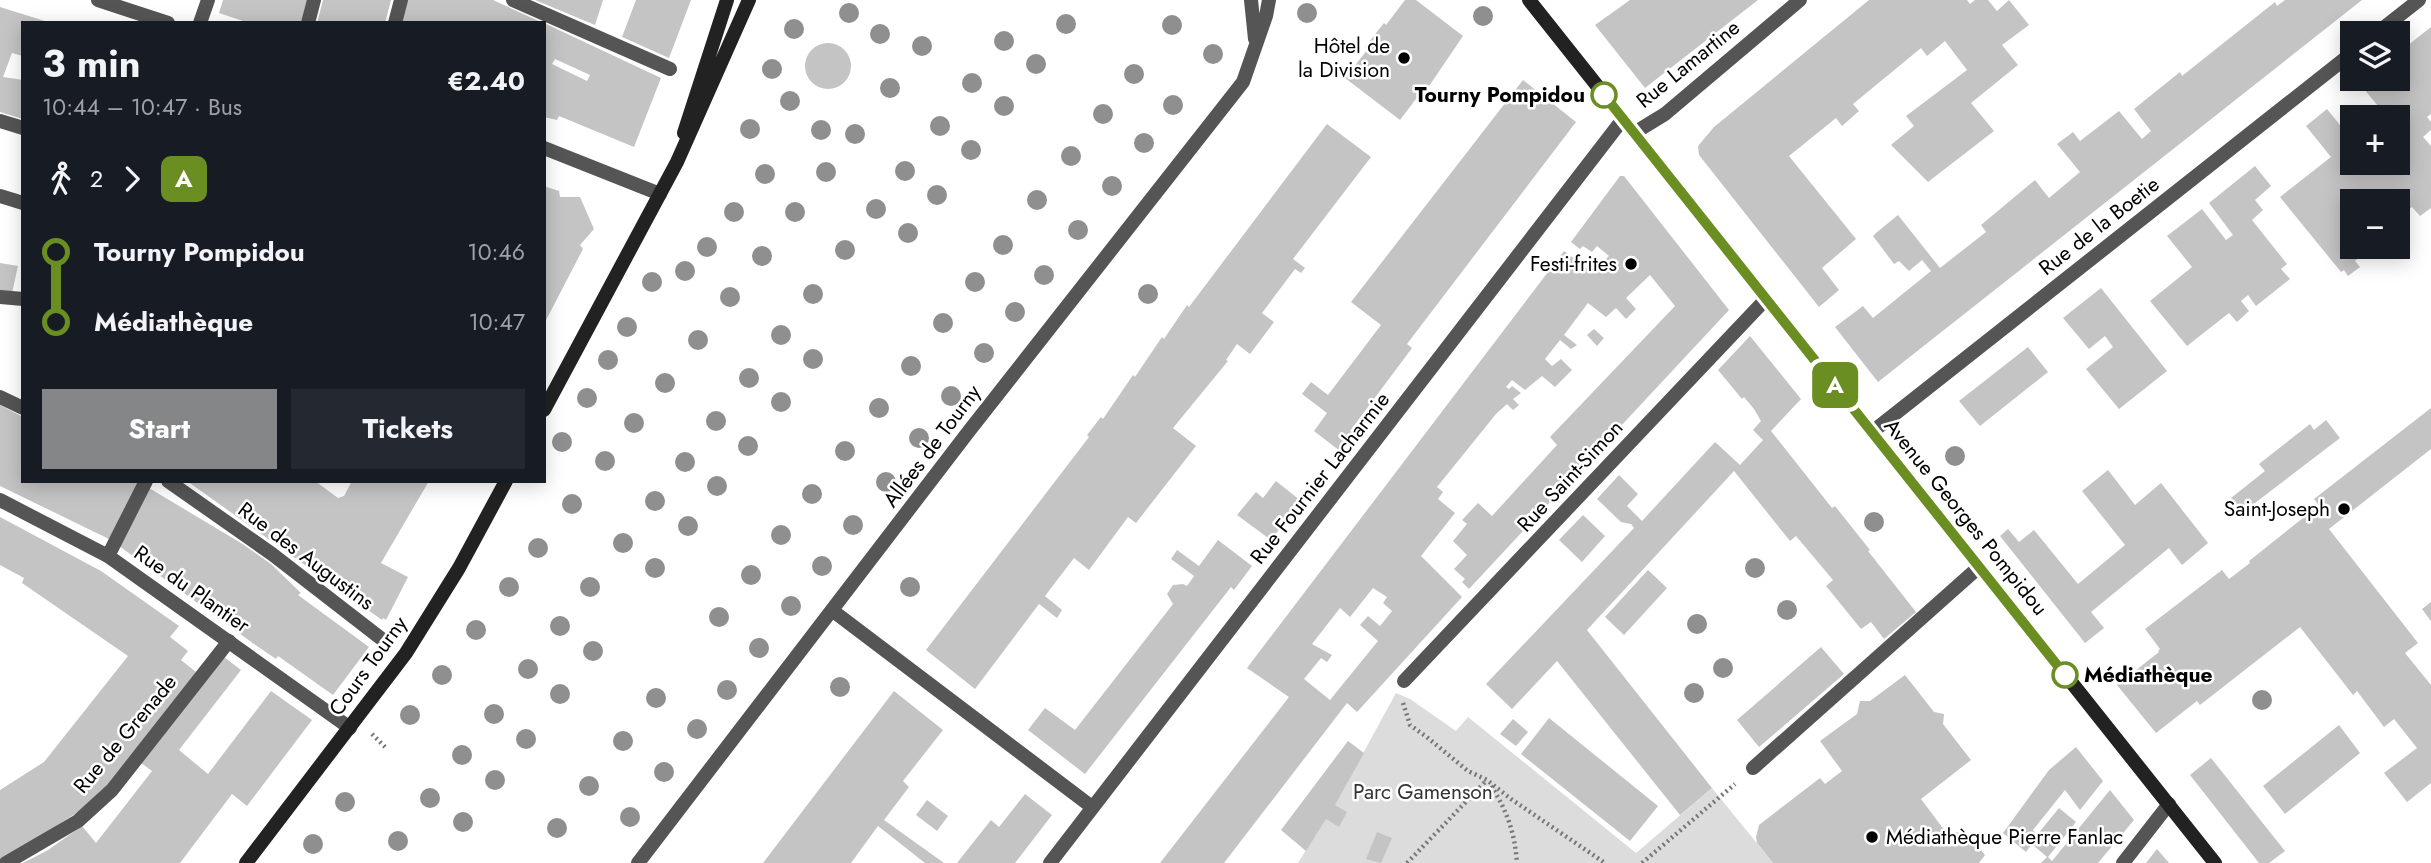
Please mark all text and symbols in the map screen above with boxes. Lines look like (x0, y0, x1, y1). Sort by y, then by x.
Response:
street label: Rue Lamartine (1630, 13, 1746, 115)
map controls (2340, 21, 2410, 259)
button: layers (2340, 21, 2410, 91)
place label: Hôtel de la Division (1298, 31, 1390, 85)
text: 3 min (42, 36, 141, 91)
marker: Hôtel de la Division (1396, 50, 1412, 66)
text: €2.40 (447, 62, 525, 100)
place label: Tourny Pompidou (1415, 80, 1585, 110)
marker: Tourny Pompidou (1591, 82, 1617, 108)
text: 10:44 – 10:47 · Bus (42, 90, 242, 124)
button: + (2340, 105, 2410, 175)
icon: walk (42, 160, 80, 198)
icon: forward (113, 160, 151, 198)
text: A (175, 161, 193, 196)
text: 2 (90, 162, 103, 196)
street label: Rue de la Boetie (2032, 169, 2166, 283)
button: − (2340, 189, 2410, 259)
text: Tourny Pompidou (94, 233, 305, 271)
text: 10:46 (467, 235, 525, 269)
place label: Festi-frites (1530, 249, 1617, 279)
marker: Festi-frites (1623, 256, 1639, 272)
text: Médiathèque (94, 303, 253, 341)
text: 10:47 (468, 305, 525, 339)
line badge: A (1812, 362, 1858, 408)
text: A (1826, 367, 1844, 402)
street label: Allées de Tourny (876, 378, 989, 514)
street label: Rue Fournier Lacharmie (1243, 386, 1397, 570)
button: Start (42, 389, 277, 469)
button: Tickets (291, 389, 525, 469)
street label: Avenue Georges Pompidou (1877, 412, 2055, 622)
street label: Rue Saint-Simon (1510, 413, 1630, 539)
place label: Saint-Joseph (2224, 494, 2330, 524)
street label: Rue des Augustins (232, 495, 380, 617)
marker: Saint-Joseph (2336, 501, 2352, 517)
street label: Rue du Plantier (128, 538, 257, 641)
street label: Cours Tourny (322, 610, 415, 722)
place label: Médiathèque (2084, 660, 2213, 690)
marker: Médiathèque (2052, 662, 2078, 688)
street label: Rue de Grenade (66, 668, 184, 800)
park label: Parc Gamenson (1353, 777, 1493, 807)
place label: Médiathèque Pierre Fanlac (1886, 822, 2123, 852)
marker: Médiathèque Pierre Fanlac (1864, 829, 1880, 845)

